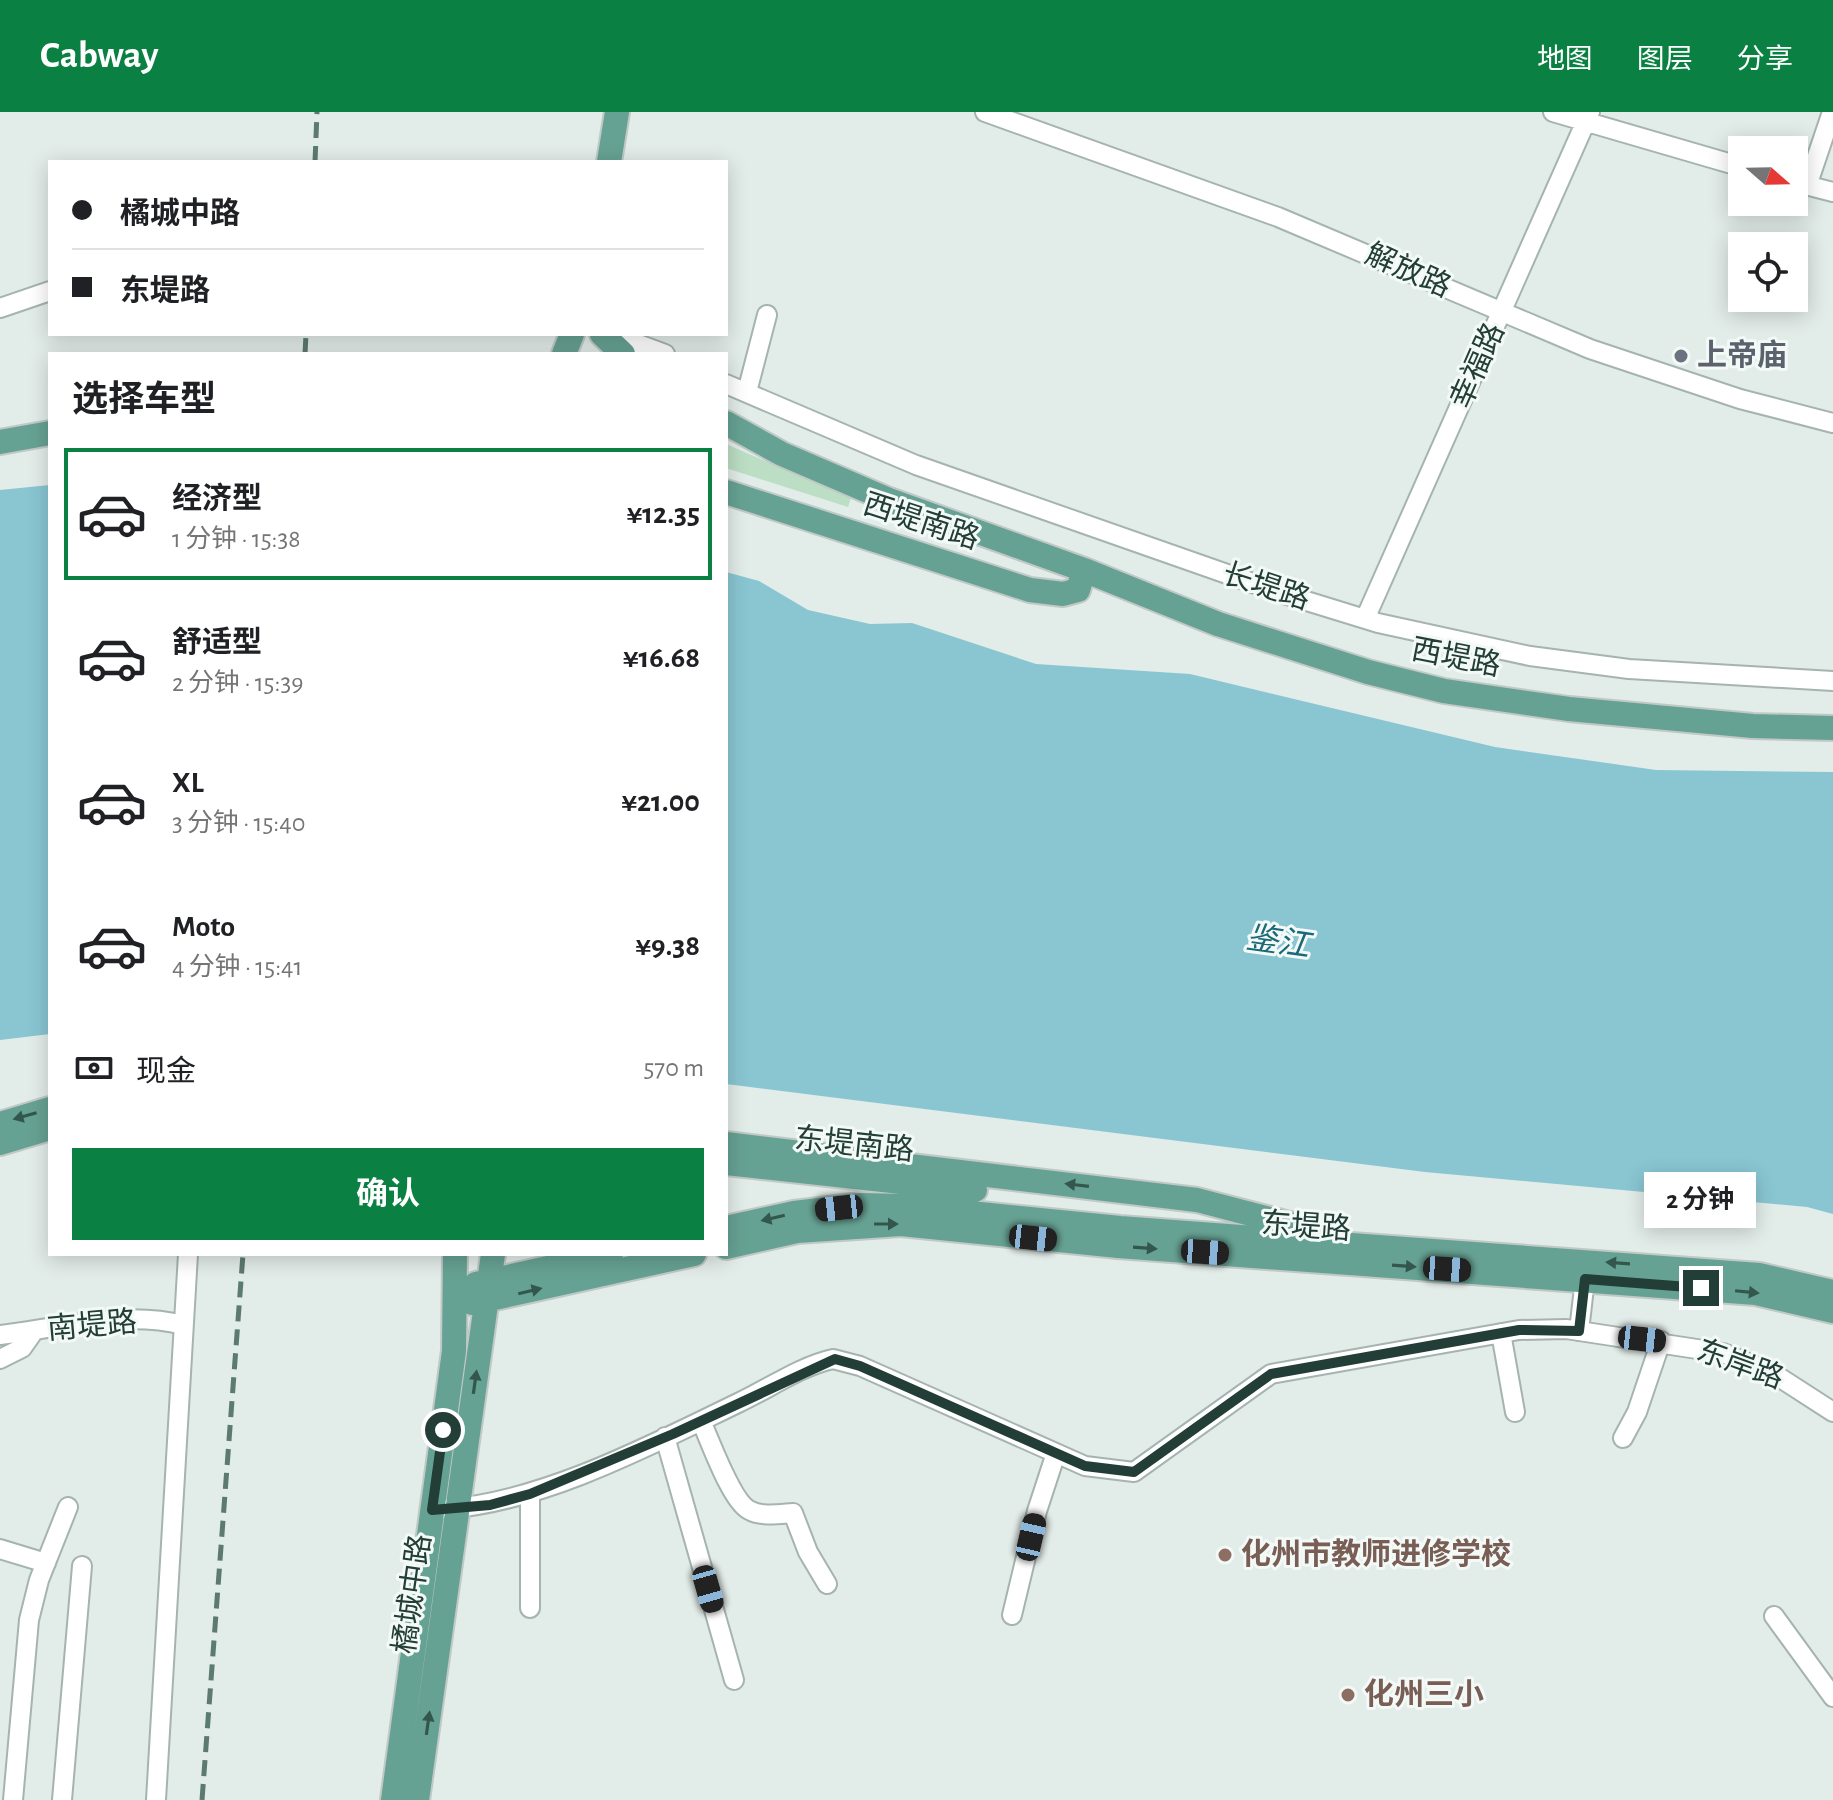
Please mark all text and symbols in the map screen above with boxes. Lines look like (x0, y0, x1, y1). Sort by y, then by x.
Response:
text: Cabway (40, 37, 158, 75)
text: 地图 (1537, 46, 1593, 74)
text: 图层 (1637, 46, 1693, 74)
text: 分享 (1737, 46, 1793, 74)
north arrow (1728, 136, 1808, 216)
map controls (1728, 136, 1808, 312)
text: 橘城中路 (120, 199, 240, 229)
button: locate (1728, 232, 1808, 312)
street label: 解放路 (1361, 237, 1456, 303)
text: 东堤路 (120, 276, 210, 306)
street label: 幸福路 (1444, 318, 1510, 413)
place label: 上帝庙 (1697, 339, 1787, 371)
marker: 上帝庙 (1672, 347, 1690, 365)
text: 选择车型 (72, 382, 216, 418)
icon: car (76, 478, 148, 550)
text: 经济型 (172, 484, 262, 514)
street label: 西堤南路 (859, 487, 983, 555)
text: ¥12.35 (627, 499, 700, 529)
text: 1 分钟 · 15:38 (172, 526, 301, 552)
street label: 长堤路 (1219, 557, 1314, 615)
icon: car (76, 622, 148, 694)
text: 舒适型 (172, 628, 262, 658)
street label: 西堤路 (1409, 633, 1503, 681)
text: ¥16.68 (623, 643, 700, 673)
text: 2 分钟 · 15:39 (172, 670, 303, 696)
icon: car (76, 766, 148, 838)
text: XL (172, 768, 204, 798)
text: ¥21.00 (621, 787, 700, 817)
text: 3 分钟 · 15:40 (172, 810, 306, 836)
icon: car (76, 910, 148, 982)
text: Moto (172, 912, 235, 942)
water label: 鉴江 (1244, 921, 1315, 963)
text: ¥9.38 (635, 931, 700, 961)
text: 4 分钟 · 15:41 (172, 954, 303, 980)
icon: cash (72, 1046, 116, 1090)
text: 570 m (643, 1055, 704, 1081)
text: 现金 (136, 1057, 196, 1087)
one-way arrow (13, 1110, 37, 1123)
street label: 东堤南路 (793, 1122, 915, 1166)
button: 确认 (72, 1148, 704, 1240)
callout: 2 分钟 (1645, 1172, 1757, 1228)
one-way arrow (1065, 1178, 1090, 1191)
text: 2 分钟 (1666, 1187, 1734, 1213)
car (814, 1194, 864, 1222)
street label: 东堤路 (1260, 1207, 1352, 1245)
one-way arrow (760, 1212, 785, 1225)
one-way arrow (874, 1218, 899, 1230)
car (1008, 1224, 1058, 1252)
car (1180, 1238, 1230, 1266)
one-way arrow (1133, 1242, 1158, 1255)
car (1422, 1255, 1472, 1283)
one-way arrow (1605, 1256, 1630, 1269)
one-way arrow (1392, 1260, 1417, 1273)
route end (1683, 1270, 1719, 1306)
one-way arrow (518, 1284, 543, 1297)
one-way arrow (1735, 1286, 1760, 1299)
street label: 南堤路 (46, 1305, 138, 1345)
car (1617, 1325, 1667, 1353)
street label: 东岸路 (1693, 1334, 1788, 1394)
one-way arrow (468, 1369, 481, 1394)
route start (425, 1412, 461, 1448)
car (1014, 1511, 1048, 1563)
street label: 橘城中路 (388, 1532, 436, 1656)
place label: 化州市教师进修学校 (1241, 1538, 1511, 1570)
marker: 化州市教师进修学校 (1216, 1546, 1234, 1564)
car (690, 1563, 726, 1615)
place label: 化州三小 (1364, 1678, 1484, 1710)
marker: 化州三小 (1339, 1686, 1357, 1704)
one-way arrow (422, 1710, 435, 1735)

